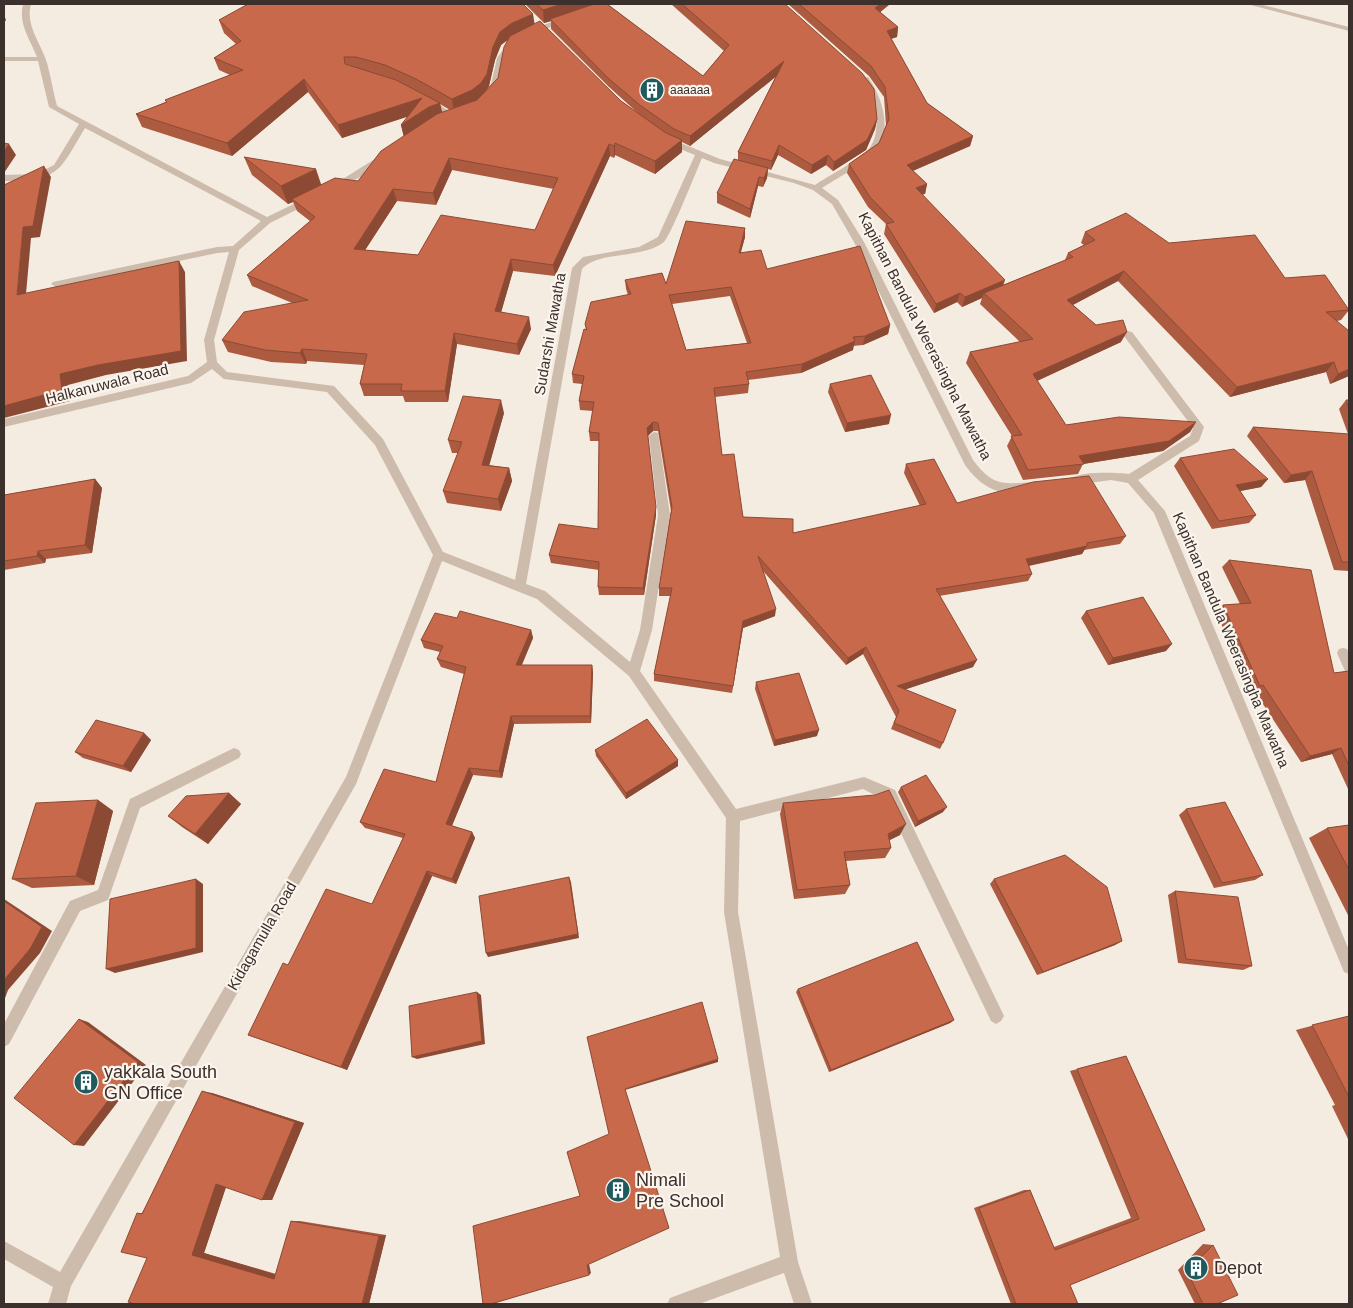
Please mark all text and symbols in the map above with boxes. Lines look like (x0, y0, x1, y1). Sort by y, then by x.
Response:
building icon: aaaaaa (639, 77, 665, 103)
place label: aaaaaa (670, 83, 710, 97)
street label: Kapithan Bandula Weerasingha Mawatha (855, 209, 996, 463)
street label: Sudarshi Mawatha (530, 271, 569, 397)
street label: Halkanuwala Road (44, 360, 170, 407)
street label: Kapithan Bandula Weerasingha Mawatha (1170, 510, 1293, 771)
street label: Kidagamulla Road (224, 878, 300, 993)
place label: yakkala South GN Office (104, 1062, 217, 1103)
building icon: yakkala South GN Office (73, 1069, 99, 1095)
place label: Nimali Pre School (636, 1170, 724, 1211)
building icon: Nimali Pre School (605, 1177, 631, 1203)
building icon: Depot (1183, 1255, 1209, 1281)
place label: Depot (1214, 1258, 1262, 1278)

